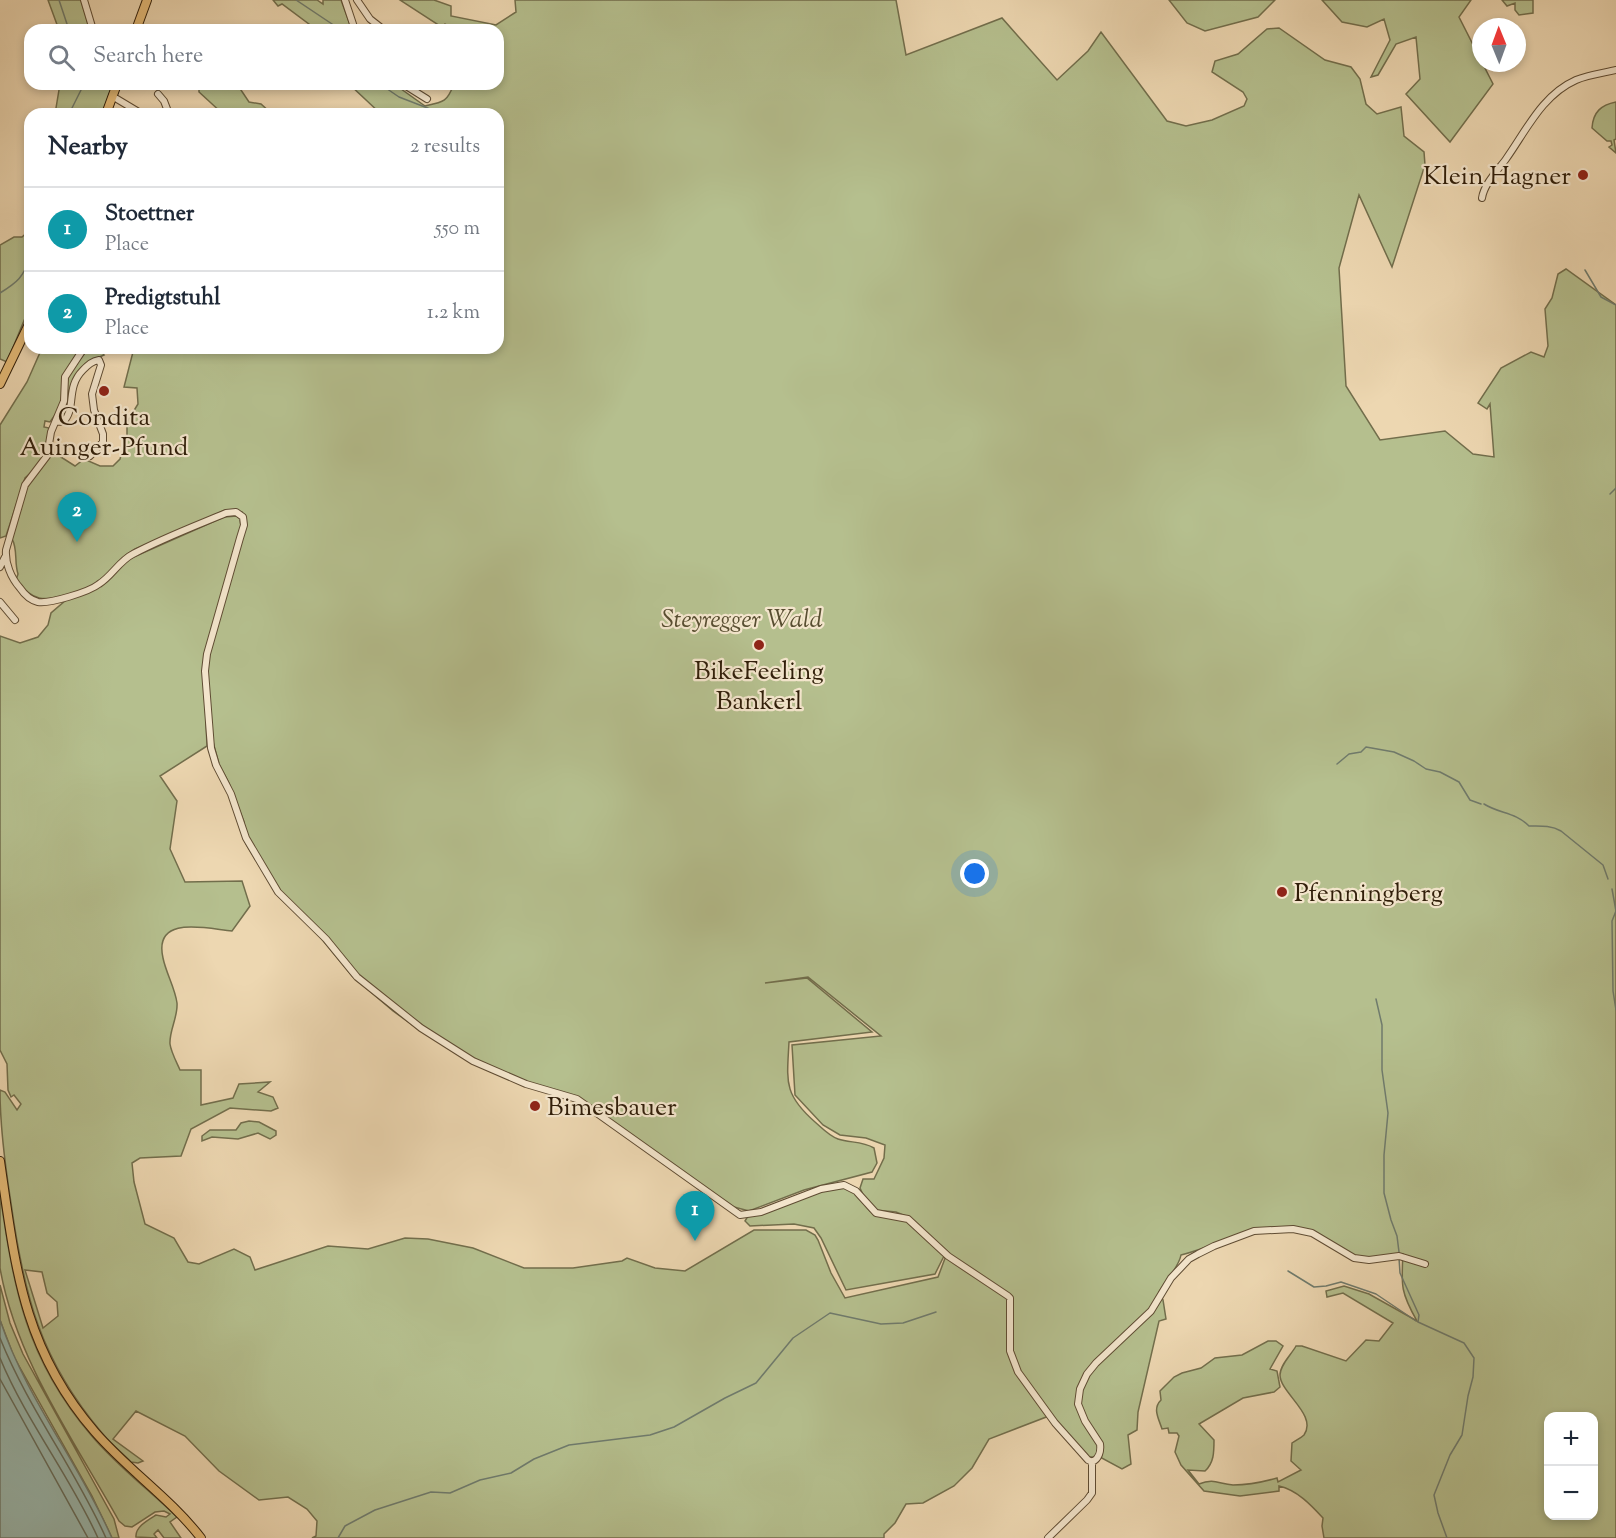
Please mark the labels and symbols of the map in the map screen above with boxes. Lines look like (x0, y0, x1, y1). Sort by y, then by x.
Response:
north arrow (1472, 18, 1526, 72)
place label: Klein Hagner (1423, 159, 1571, 196)
marker: Klein Hagner (1576, 168, 1590, 182)
marker: Condita Auinger-Pfund (97, 384, 111, 398)
place label: Condita Auinger-Pfund (19, 400, 189, 467)
pin: 2 (58, 492, 97, 542)
park label: Steyregger Wald (661, 602, 823, 639)
marker: BikeFeeling Bankerl (752, 638, 766, 652)
place label: BikeFeeling Bankerl (694, 654, 824, 721)
your location (960, 859, 989, 888)
place label: Pfenningberg (1294, 876, 1443, 913)
marker: Pfenningberg (1275, 885, 1289, 899)
place label: Bimesbauer (547, 1090, 677, 1127)
marker: Bimesbauer (528, 1099, 542, 1113)
pin: 1 (676, 1192, 714, 1241)

